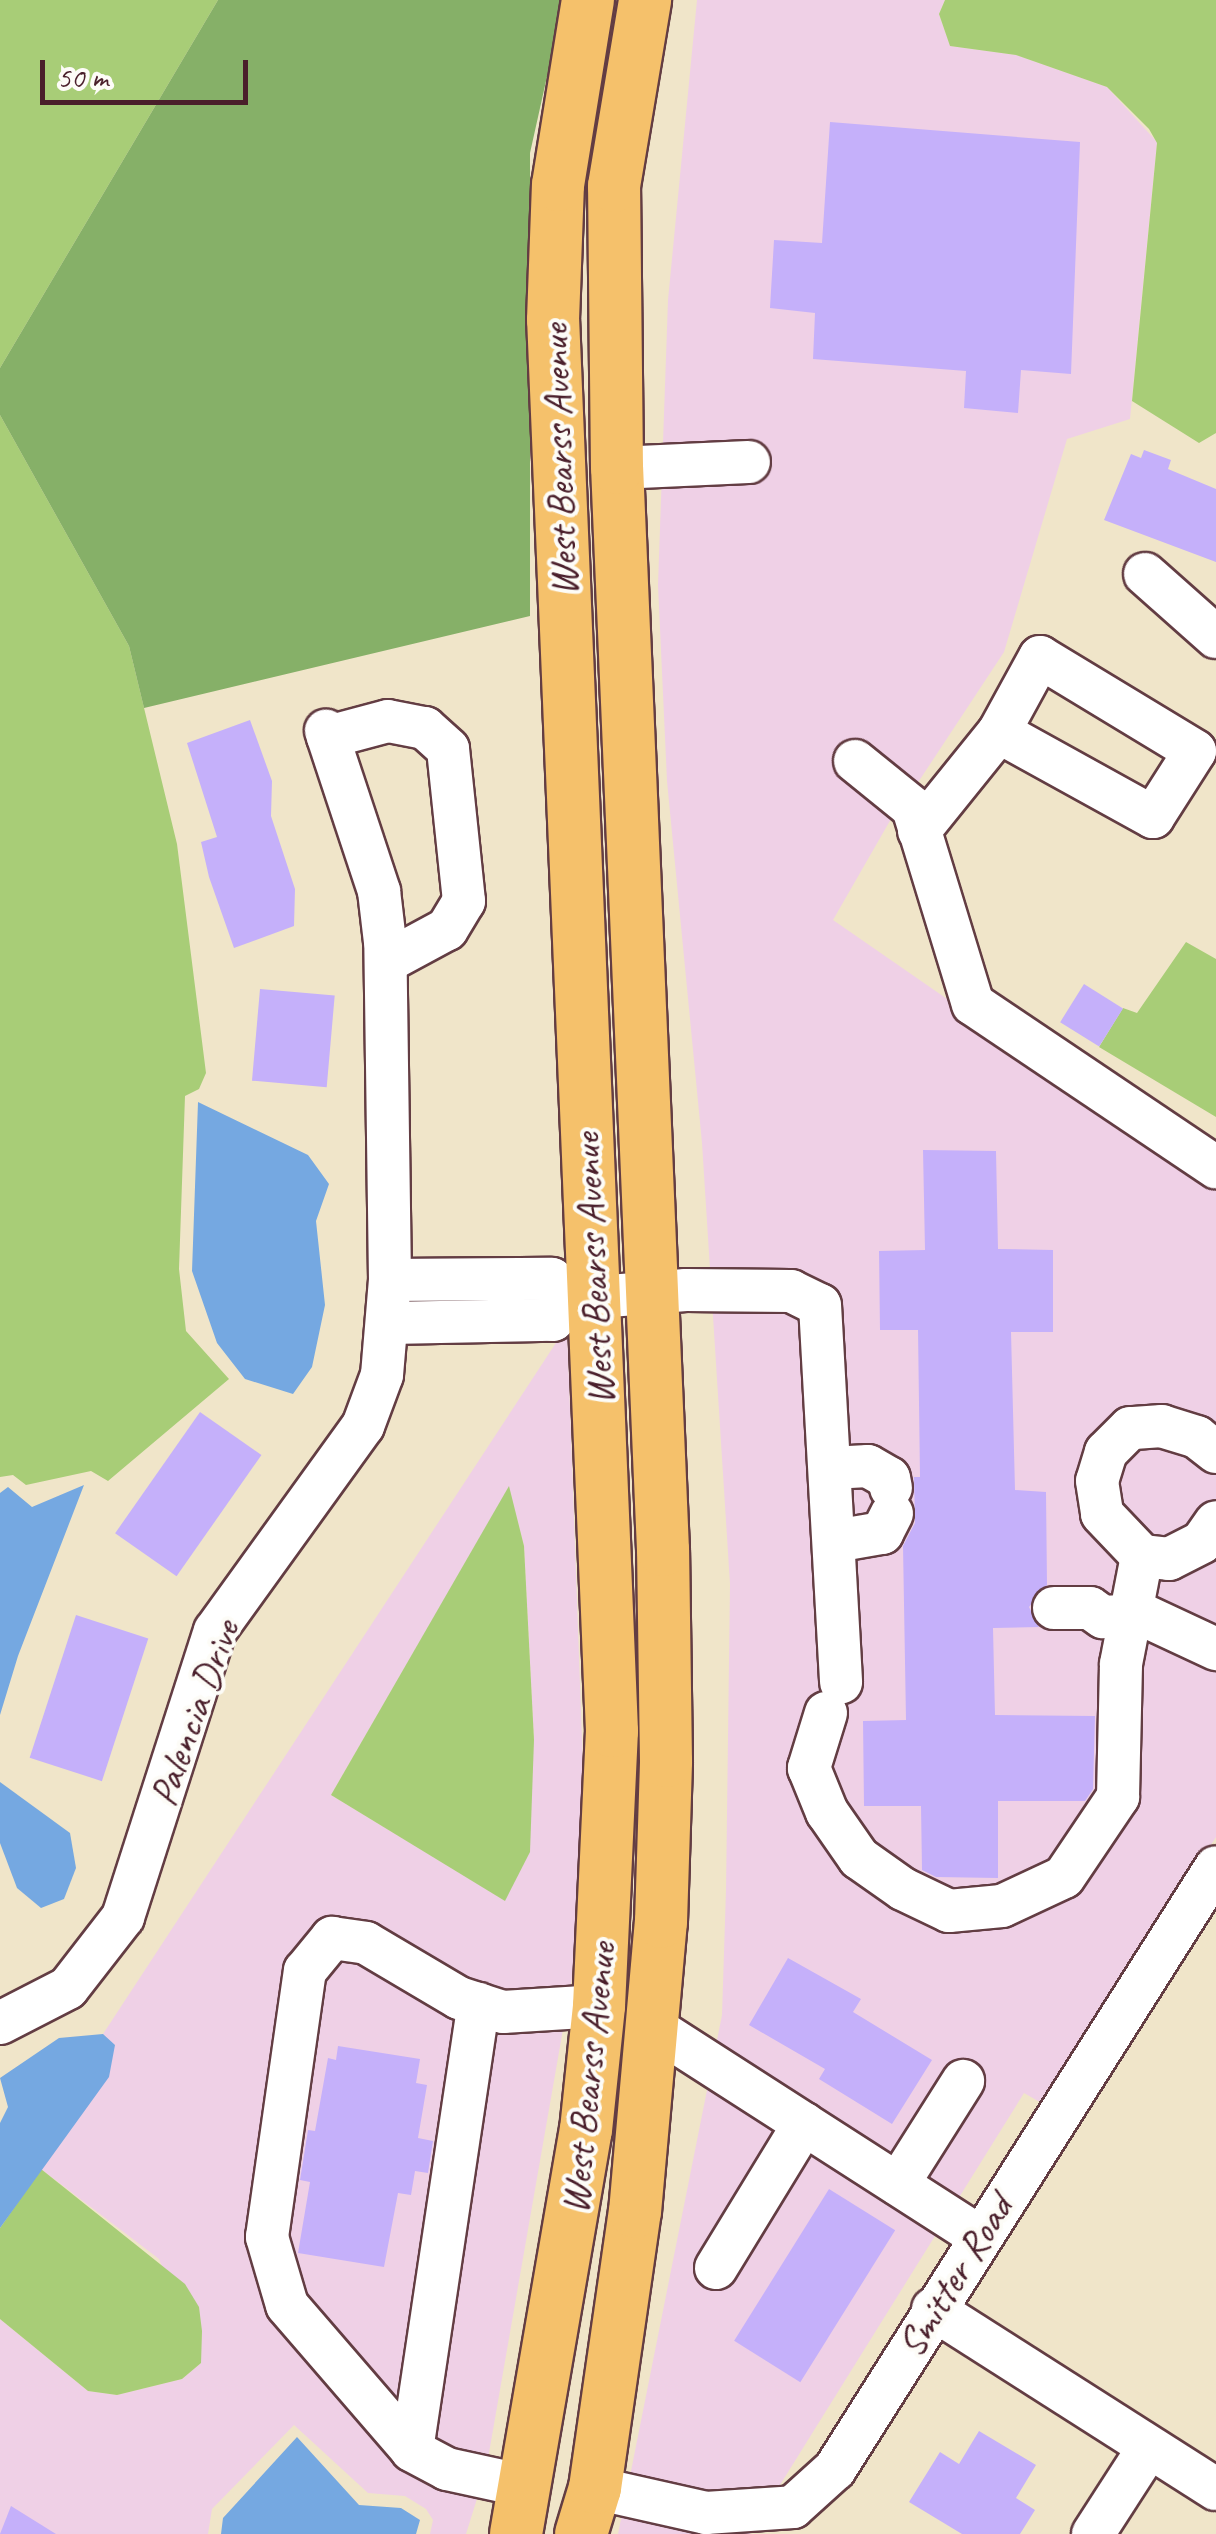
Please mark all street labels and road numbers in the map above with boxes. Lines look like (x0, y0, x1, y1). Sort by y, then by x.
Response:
street label: West Bearss Avenue (530, 323, 588, 597)
street label: West Bearss Avenue (562, 1132, 624, 1406)
street label: Palencia Drive (138, 1614, 250, 1812)
street label: West Bearss Avenue (550, 1940, 626, 2216)
street label: Smitter Road (887, 2187, 1023, 2365)

